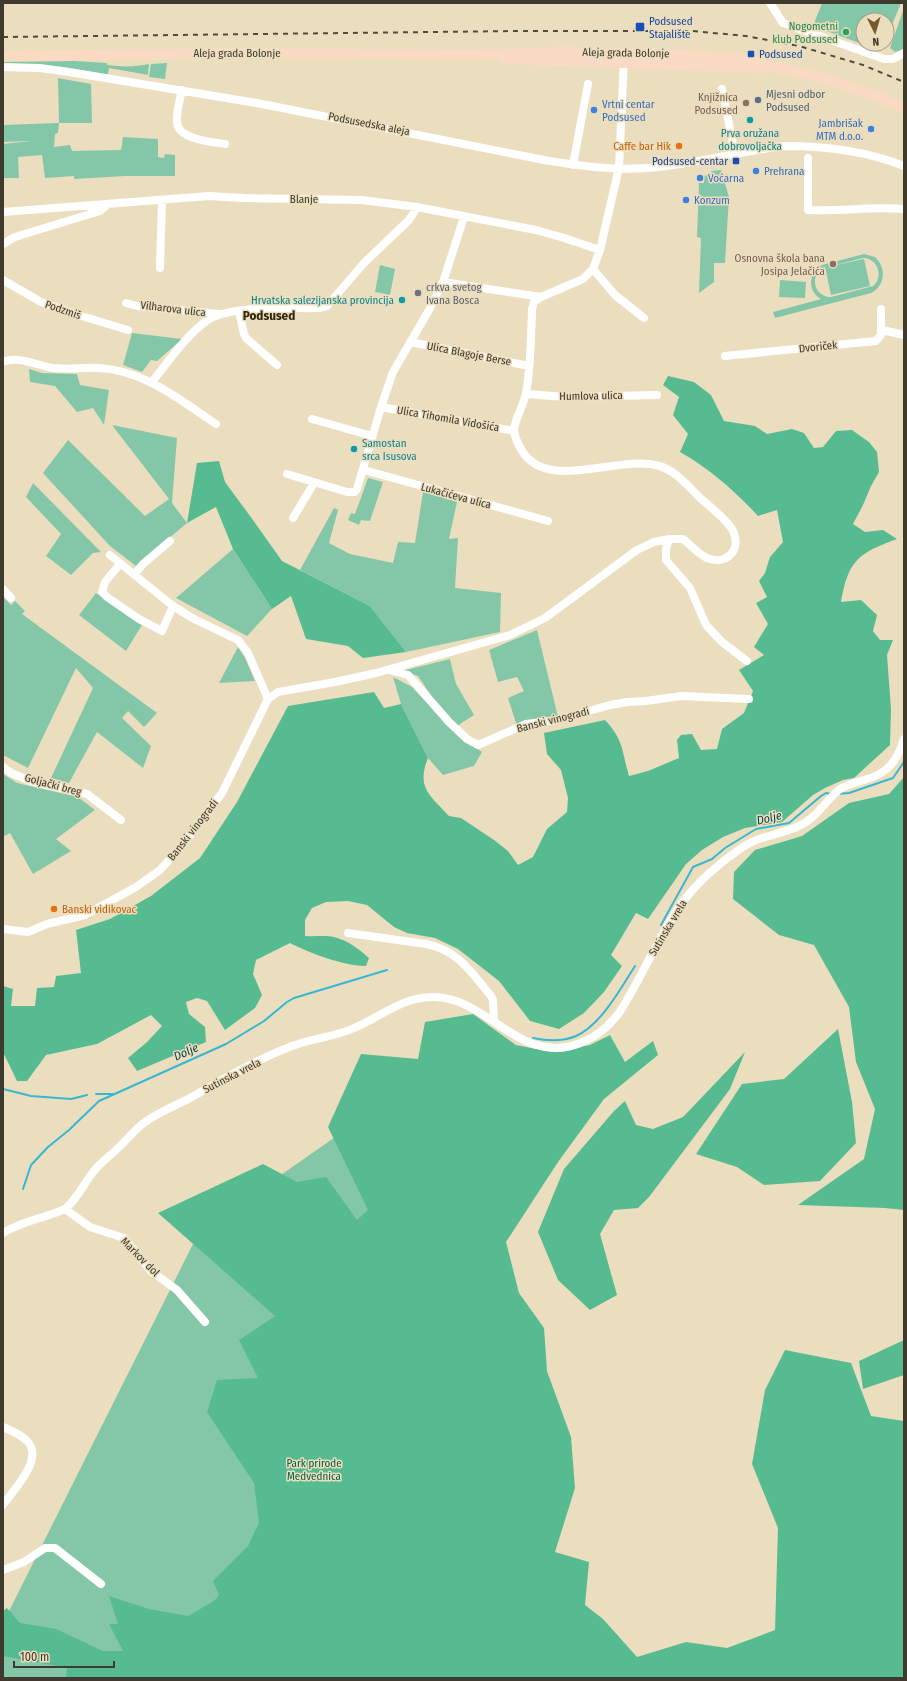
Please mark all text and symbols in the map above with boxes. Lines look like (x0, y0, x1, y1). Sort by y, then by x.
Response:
north arrow (855, 12, 895, 52)
place label: Podsused Stajalište (649, 15, 693, 41)
place label: Nogometni klub Podsused (772, 20, 838, 46)
marker: Podsused Stajalište (634, 21, 646, 33)
marker: Nogometni klub Podsused (841, 27, 851, 37)
text: N (872, 35, 880, 48)
street label: Aleja grada Bolonje (582, 46, 670, 60)
street label: Aleja grada Bolonje (193, 47, 281, 60)
place label: Podsused (759, 48, 803, 61)
marker: Podsused (746, 49, 756, 59)
place label: Mjesni odbor Podsused (766, 88, 825, 114)
place label: Knjižnica Podsused (694, 91, 738, 117)
marker: Mjesni odbor Podsused (753, 95, 763, 105)
place label: Vrtni centar Podsused (602, 98, 655, 124)
marker: Knjižnica Podsused (741, 98, 751, 108)
marker: Vrtni centar Podsused (589, 105, 599, 115)
street label: Podsusedska aleja (327, 110, 411, 138)
marker: Prva oružana dobrovoljačka (745, 115, 755, 125)
place label: Jambrišak MTM d.o.o. (816, 117, 864, 143)
marker: Jambrišak MTM d.o.o. (866, 124, 876, 134)
place label: Prva oružana dobrovoljačka (718, 127, 782, 153)
place label: Caffe bar Hik (613, 140, 672, 153)
marker: Caffe bar Hik (674, 141, 684, 151)
place label: Podsused-centar (652, 155, 728, 168)
marker: Podsused-centar (731, 156, 741, 166)
place label: Prehrana (764, 165, 804, 178)
marker: Prehrana (751, 166, 761, 176)
place label: Voćarna (708, 172, 744, 185)
marker: Voćarna (695, 173, 705, 183)
street label: Blanje (290, 193, 318, 206)
place label: Konzum (694, 194, 730, 207)
marker: Konzum (681, 195, 691, 205)
place label: Osnovna škola bana Josipa Jelačića (735, 252, 825, 278)
marker: Osnovna škola bana Josipa Jelačića (828, 259, 838, 269)
place label: crkva svetog Ivana Bosca (426, 281, 482, 307)
marker: crkva svetog Ivana Bosca (413, 288, 423, 298)
place label: Hrvatska salezijanska provincija (251, 294, 394, 307)
marker: Hrvatska salezijanska provincija (397, 295, 407, 305)
street label: Podzmiš (43, 298, 83, 322)
street label: Vilharova ulica (140, 299, 206, 319)
district label: Podsused (243, 308, 295, 323)
street label: Dvoriček (798, 338, 839, 355)
street label: Ulica Blagoje Berse (426, 339, 512, 369)
street label: Humlova ulica (559, 389, 623, 403)
street label: Ulica Tihomila Vidošića (396, 404, 500, 434)
place label: Samostan srca Isusova (362, 437, 417, 463)
marker: Samostan srca Isusova (349, 444, 359, 454)
street label: Lukačićeva ulica (419, 480, 493, 512)
street label: Banski vinogradi (515, 705, 591, 735)
street label: Goljački breg (23, 771, 84, 799)
street label: Banski vinogradi (165, 797, 221, 863)
water label: Dolje (755, 808, 783, 828)
street label: Sutinska vrela (646, 898, 690, 958)
place label: Banski vidikovac (62, 903, 137, 916)
marker: Banski vidikovac (49, 904, 59, 914)
water label: Dolje (172, 1040, 201, 1064)
street label: Sutinska vrela (201, 1056, 263, 1096)
street label: Markov dol (118, 1235, 162, 1279)
park label: Park prirode Medvednica (286, 1457, 342, 1483)
scale bar (14, 1643, 114, 1669)
text: 100 m (20, 1650, 49, 1664)

